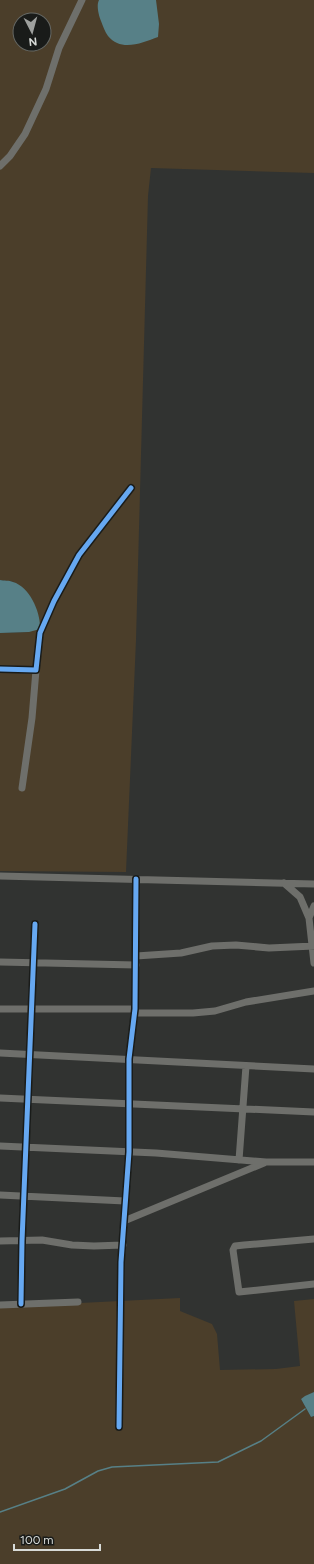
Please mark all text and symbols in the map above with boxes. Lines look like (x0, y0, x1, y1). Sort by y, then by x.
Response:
north arrow (12, 12, 52, 52)
text: N (28, 35, 38, 48)
scale bar (14, 1526, 100, 1552)
text: 100 m (20, 1533, 54, 1547)

